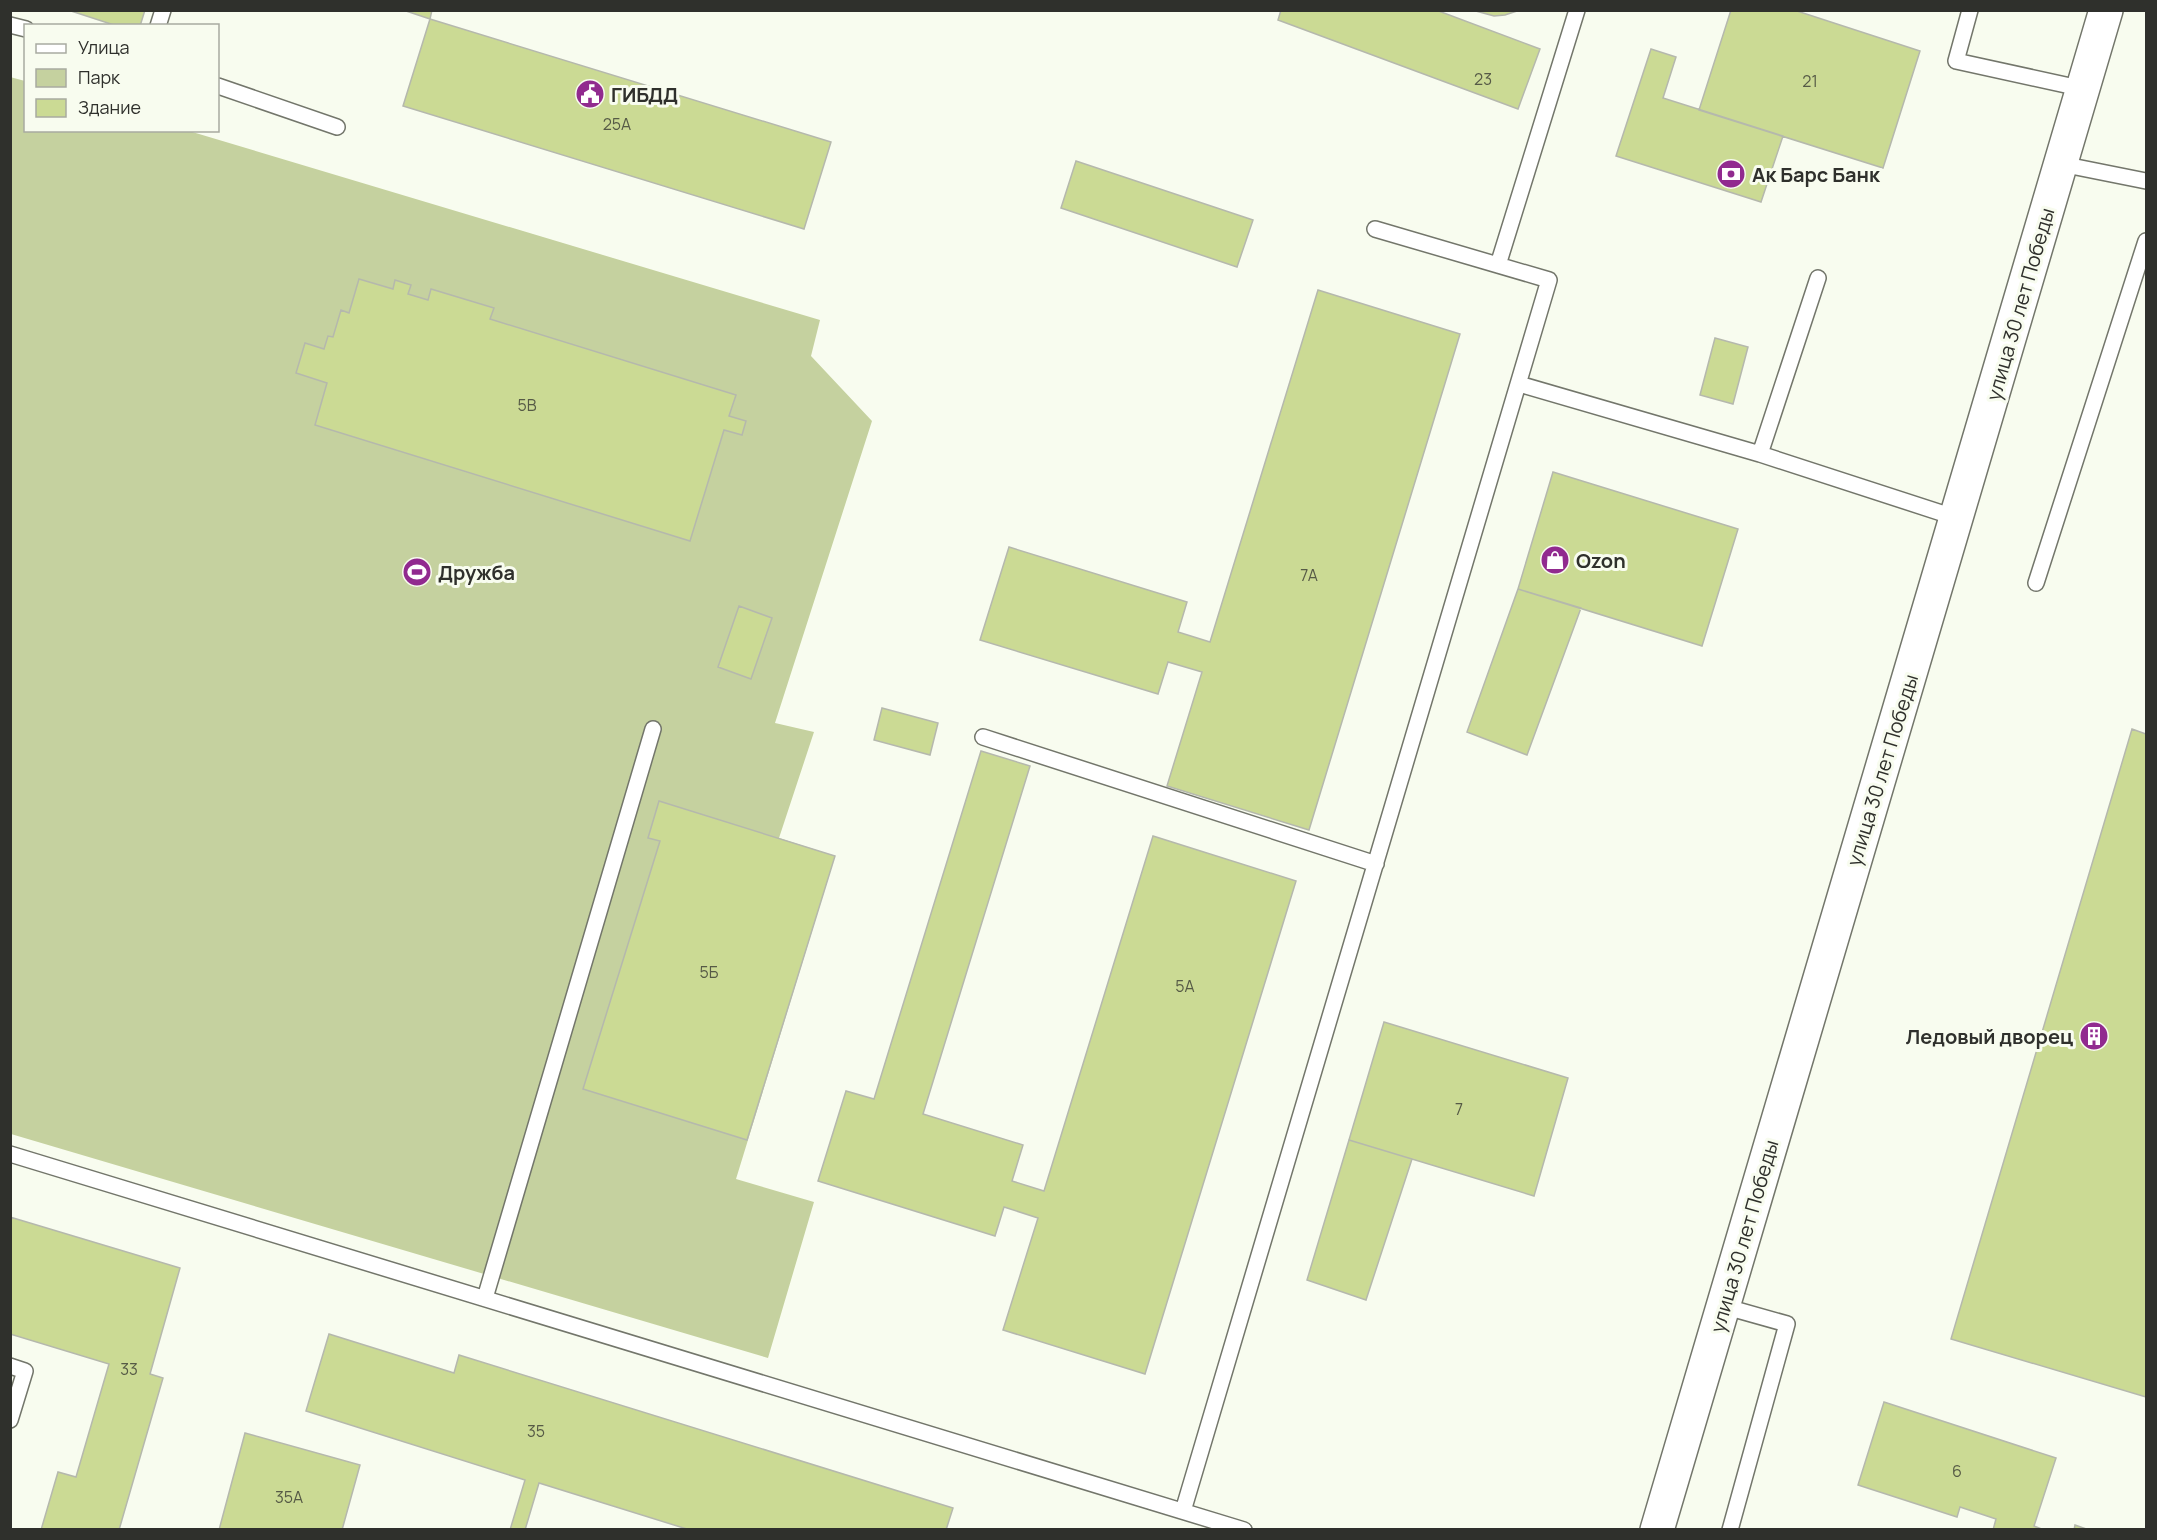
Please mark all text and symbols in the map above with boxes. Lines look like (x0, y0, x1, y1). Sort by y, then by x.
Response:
legend (24, 24, 219, 132)
text: Улица (78, 35, 130, 59)
text: Парк (78, 65, 121, 89)
house number: 23 (1474, 68, 1492, 90)
house number: 21 (1802, 70, 1818, 92)
public building icon: ГИБДД (574, 78, 606, 110)
place label: ГИБДД (611, 81, 678, 108)
text: Здание (78, 95, 141, 119)
house number: 25А (603, 113, 631, 135)
bank icon: Ак Барс Банк (1715, 158, 1747, 190)
place label: Ак Барс Банк (1752, 161, 1881, 188)
street label: улица 30 лет Победы (1980, 204, 2060, 404)
house number: 5В (517, 394, 537, 416)
shop icon: Ozon (1539, 544, 1571, 576)
place label: Ozon (1576, 547, 1626, 574)
sports icon: Дружба (401, 556, 433, 588)
place label: Дружба (438, 559, 515, 586)
house number: 7А (1300, 564, 1318, 586)
street label: улица 30 лет Победы (1840, 671, 1924, 869)
house number: 5Б (700, 961, 719, 983)
house number: 5А (1175, 975, 1195, 997)
building icon: Ледовый дворец (2078, 1020, 2110, 1052)
place label: Ледовый дворец (1906, 1023, 2073, 1050)
house number: 7 (1455, 1098, 1463, 1120)
street label: улица 30 лет Победы (1704, 1136, 1784, 1336)
house number: 33 (120, 1358, 138, 1380)
house number: 35 (527, 1420, 545, 1442)
house number: 6 (1952, 1460, 1962, 1482)
house number: 35А (275, 1486, 303, 1508)

